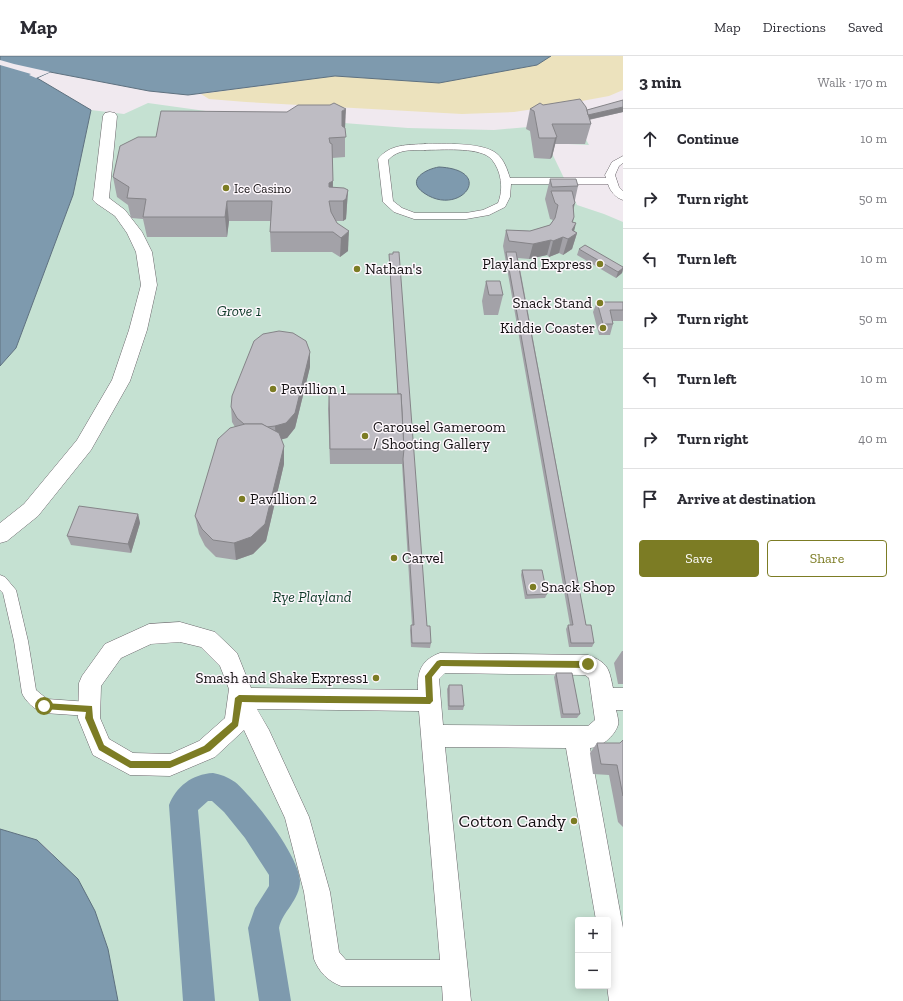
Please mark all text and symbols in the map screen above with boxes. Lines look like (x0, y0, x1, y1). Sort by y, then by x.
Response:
text: Map (20, 16, 57, 39)
text: Map (714, 19, 741, 36)
text: Directions (763, 19, 826, 36)
text: Saved (848, 19, 883, 36)
text: 3 min (639, 72, 681, 92)
text: Walk · 170 m (818, 75, 887, 90)
icon: ahead (639, 128, 661, 150)
text: Continue (677, 130, 739, 148)
text: 10 m (860, 131, 887, 146)
place label: Ice Casino (234, 181, 291, 196)
marker: Ice Casino (221, 183, 231, 193)
icon: right (639, 188, 661, 210)
text: Turn right (677, 190, 748, 208)
text: 50 m (859, 191, 887, 206)
icon: left (639, 248, 661, 270)
text: Turn left (677, 250, 737, 268)
text: 10 m (860, 251, 887, 266)
place label: Playland Express (482, 255, 592, 273)
marker: Playland Express (595, 259, 605, 269)
place label: Nathan's (365, 260, 422, 278)
marker: Nathan's (352, 264, 362, 274)
place label: Snack Stand (512, 294, 593, 312)
marker: Snack Stand (595, 298, 605, 308)
park label: Grove 1 (217, 302, 262, 320)
icon: right (639, 308, 661, 330)
text: Turn right (677, 310, 748, 328)
text: 50 m (859, 311, 887, 326)
place label: Kiddie Coaster (500, 319, 595, 337)
marker: Kiddie Coaster (598, 323, 608, 333)
icon: left (639, 368, 661, 390)
text: Turn left (677, 370, 737, 388)
text: 10 m (860, 371, 887, 386)
place label: Pavillion 1 (281, 380, 346, 398)
marker: Pavillion 1 (268, 384, 278, 394)
place label: Carousel Gameroom / Shooting Gallery (373, 418, 506, 453)
icon: right (639, 428, 661, 450)
text: Turn right (677, 430, 748, 448)
marker: Carousel Gameroom / Shooting Gallery (360, 431, 370, 441)
text: 40 m (858, 431, 887, 446)
icon: arrive (639, 488, 661, 510)
place label: Pavillion 2 (250, 490, 317, 508)
text: Arrive at destination (677, 490, 816, 508)
marker: Pavillion 2 (237, 494, 247, 504)
button: Save (639, 540, 759, 577)
button: Share (767, 540, 887, 577)
place label: Carvel (402, 549, 444, 567)
marker: Carvel (389, 553, 399, 563)
place label: Snack Shop (541, 578, 615, 596)
marker: Snack Shop (528, 582, 538, 592)
park label: Rye Playland (273, 588, 352, 606)
route end (579, 655, 597, 673)
place label: Smash and Shake Express1 (195, 669, 368, 687)
marker: Smash and Shake Express1 (371, 673, 381, 683)
route start (35, 697, 53, 715)
place label: Cotton Candy (459, 810, 567, 832)
marker: Cotton Candy (569, 816, 579, 826)
map controls (575, 917, 611, 989)
button: + (575, 917, 611, 953)
button: − (575, 953, 611, 989)

